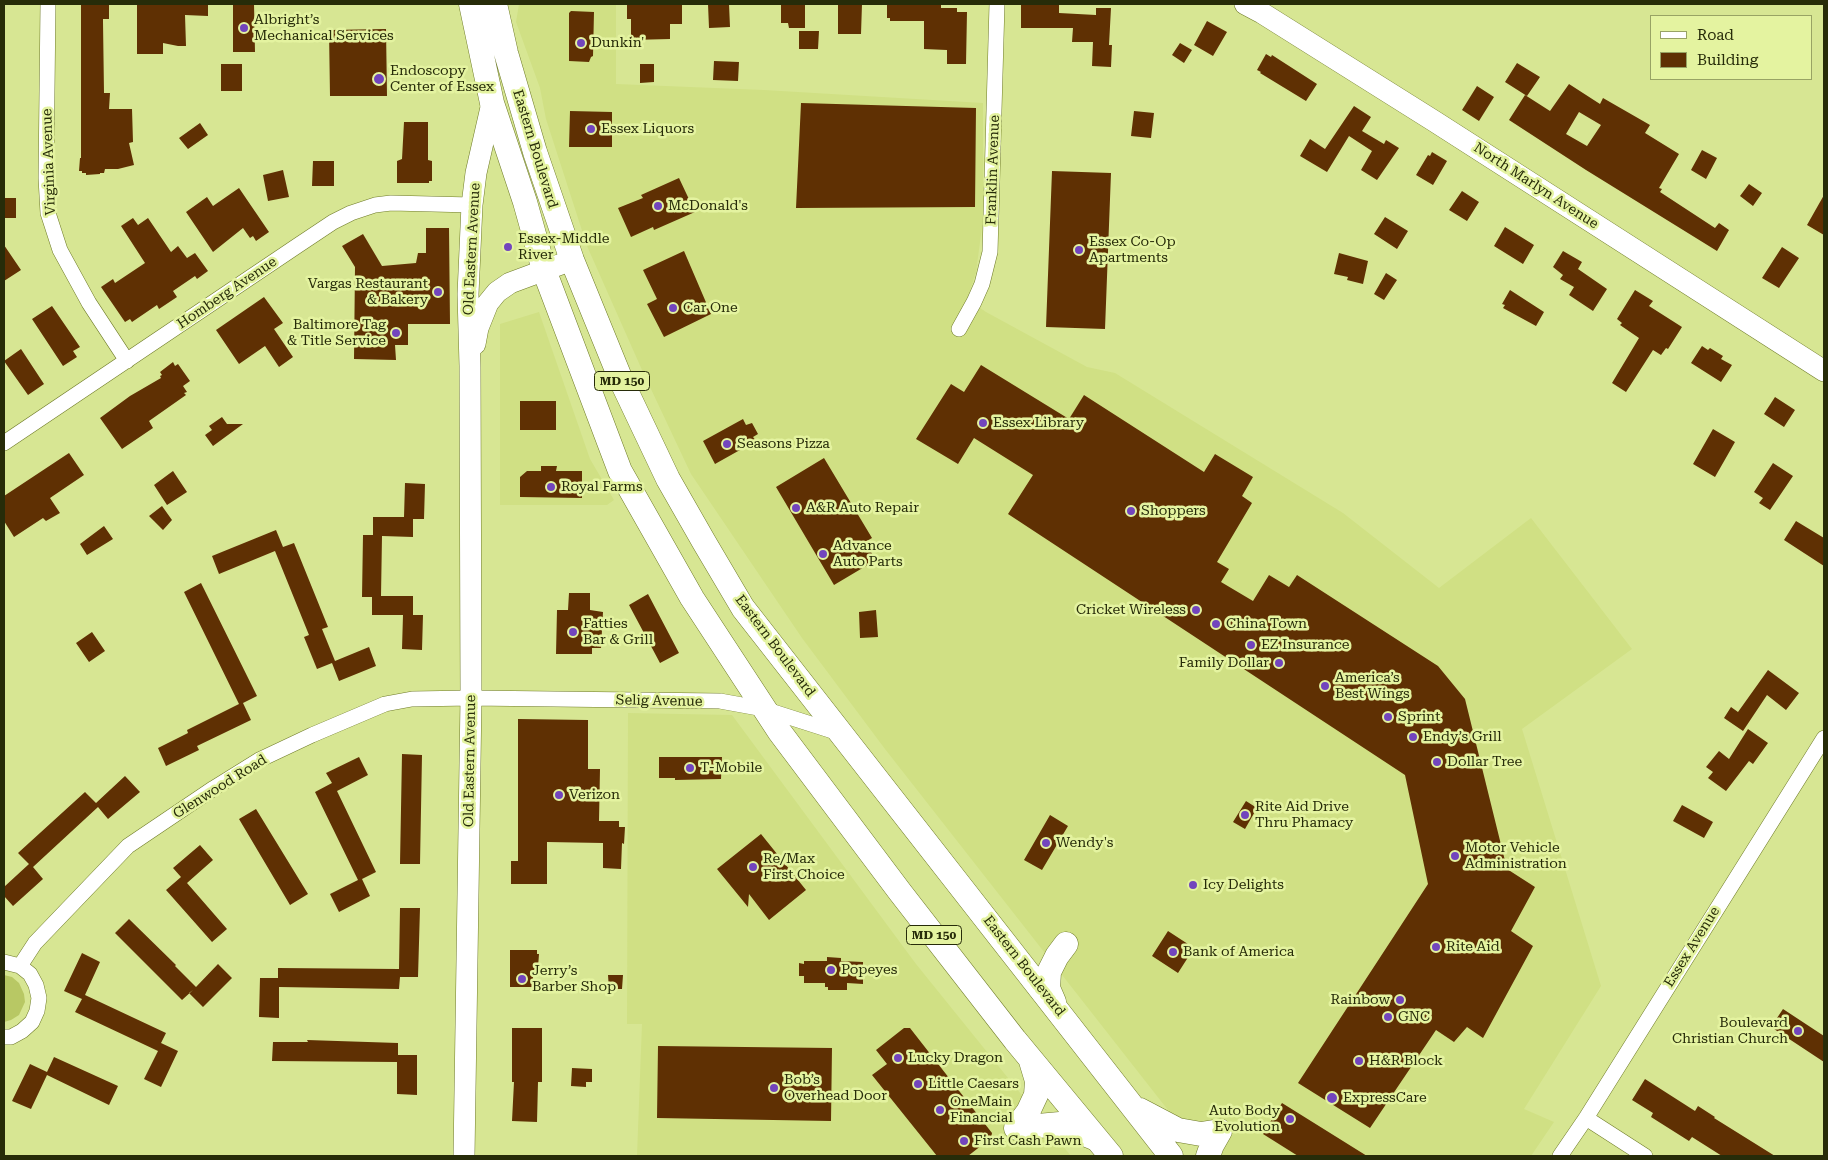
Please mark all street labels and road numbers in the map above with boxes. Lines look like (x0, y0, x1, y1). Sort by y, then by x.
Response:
street label: Eastern Boulevard (509, 88, 561, 210)
street label: Virginia Avenue (39, 108, 59, 216)
street label: Franklin Avenue (983, 115, 1003, 225)
street label: North Marlyn Avenue (1470, 139, 1602, 233)
street label: Old Eastern Avenue (460, 182, 484, 316)
street label: Homberg Avenue (174, 253, 280, 333)
road number: MD 150 (594, 372, 650, 391)
street label: Eastern Boulevard (731, 592, 819, 700)
street label: Selig Avenue (615, 692, 703, 710)
street label: Old Eastern Avenue (460, 695, 480, 827)
street label: Glenwood Road (170, 751, 270, 823)
street label: Essex Avenue (1661, 904, 1723, 990)
street label: Eastern Boulevard (980, 912, 1068, 1020)
road number: MD 150 (906, 926, 962, 944)

